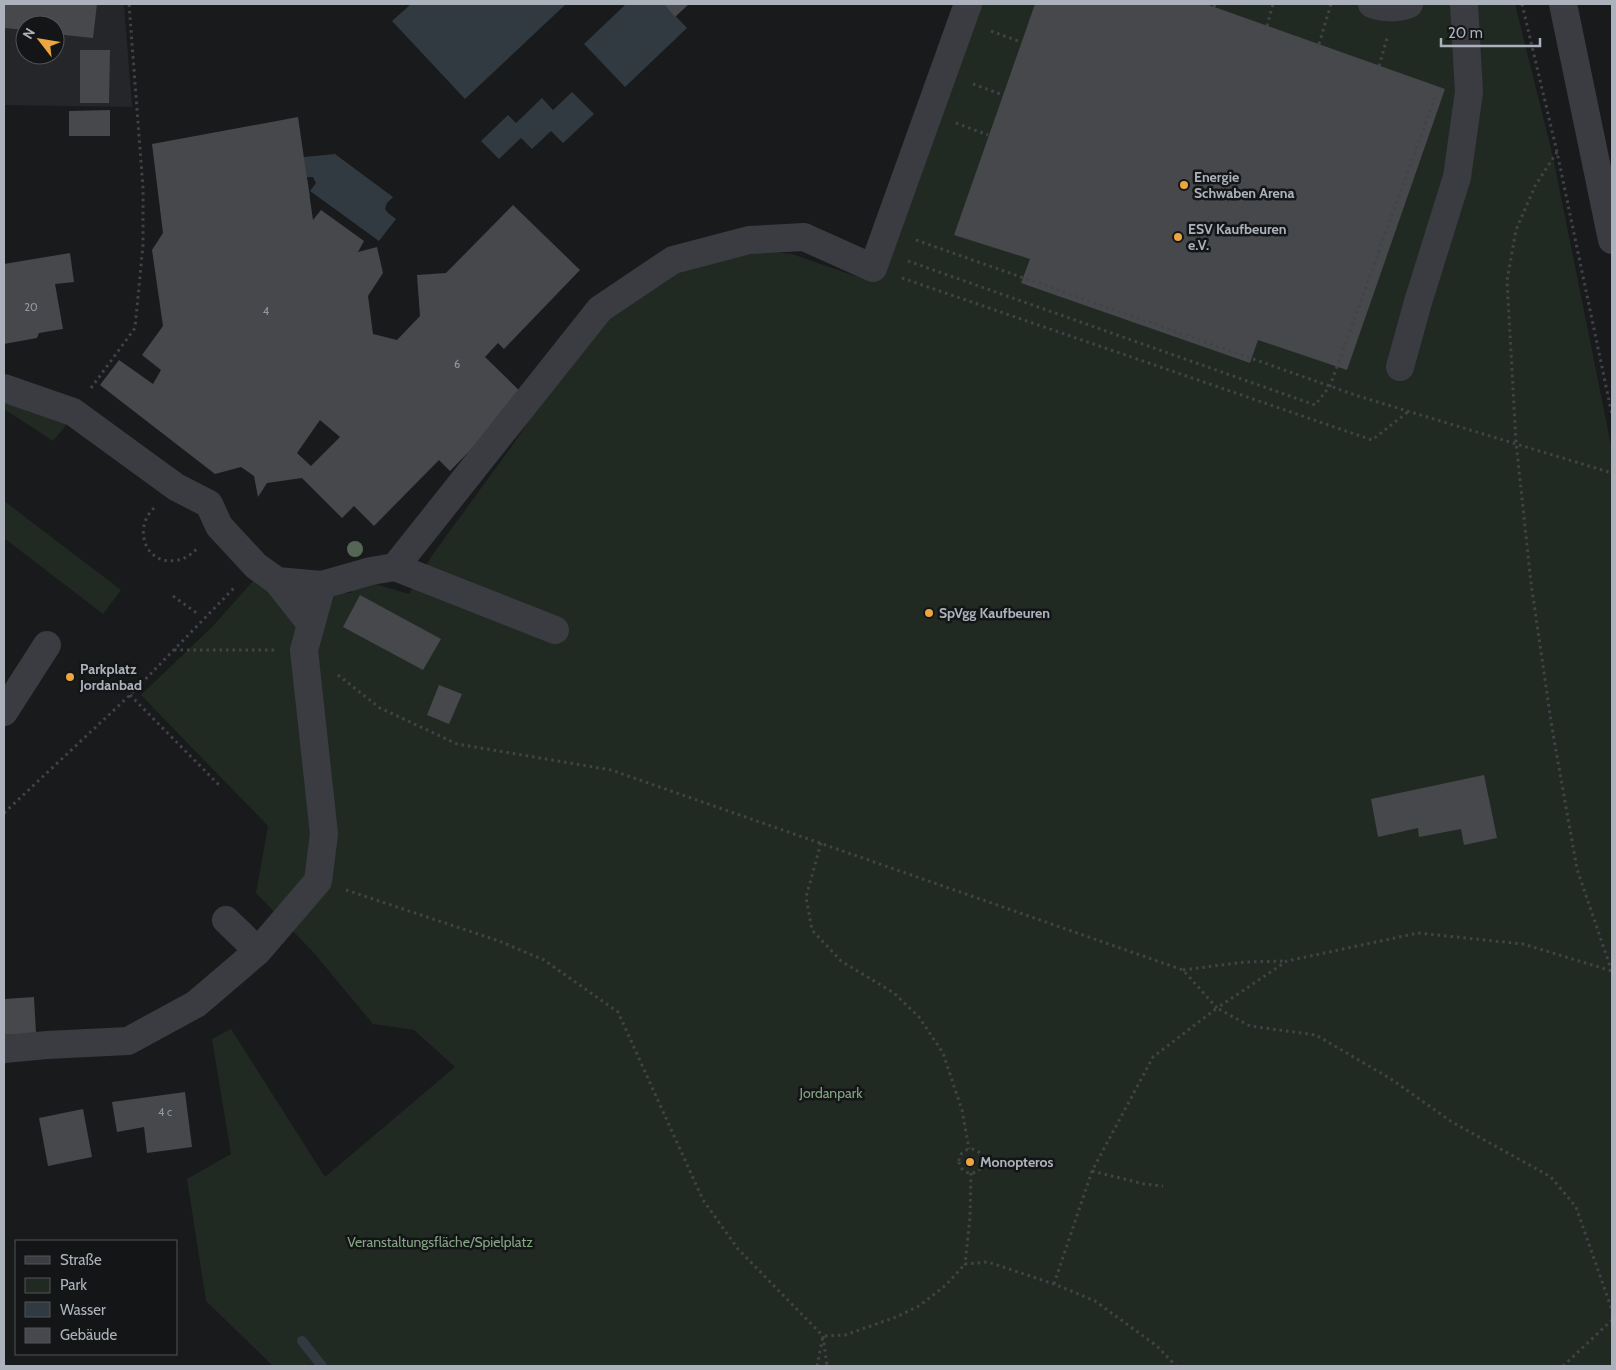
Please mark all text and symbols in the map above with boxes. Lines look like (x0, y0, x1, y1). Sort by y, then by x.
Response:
north arrow (15, 15, 65, 65)
scale bar (1441, 15, 1540, 47)
text: N (19, 24, 39, 42)
text: 20 m (1448, 24, 1483, 42)
place label: Energie Schwaben Arena (1194, 168, 1294, 202)
marker: Energie Schwaben Arena (1178, 179, 1190, 191)
place label: ESV Kaufbeuren e.V. (1188, 220, 1286, 254)
marker: ESV Kaufbeuren e.V. (1172, 231, 1184, 243)
house number: 20 (24, 300, 38, 314)
house number: 4 (263, 304, 270, 318)
house number: 6 (454, 357, 460, 371)
place label: SpVgg Kaufbeuren (939, 604, 1050, 622)
marker: SpVgg Kaufbeuren (923, 607, 935, 619)
place label: Parkplatz Jordanbad (79, 660, 142, 694)
marker: Parkplatz Jordanbad (64, 671, 76, 683)
park label: Jordanpark (799, 1084, 863, 1102)
house number: 4 c (158, 1105, 172, 1119)
place label: Monopteros (980, 1153, 1054, 1171)
marker: Monopteros (964, 1156, 976, 1168)
park label: Veranstaltungsfläche/Spielplatz (347, 1233, 533, 1251)
legend (15, 1240, 178, 1355)
text: Straße (60, 1251, 102, 1269)
text: Park (60, 1276, 87, 1294)
text: Wasser (60, 1301, 106, 1319)
text: Gebäude (60, 1326, 117, 1344)

